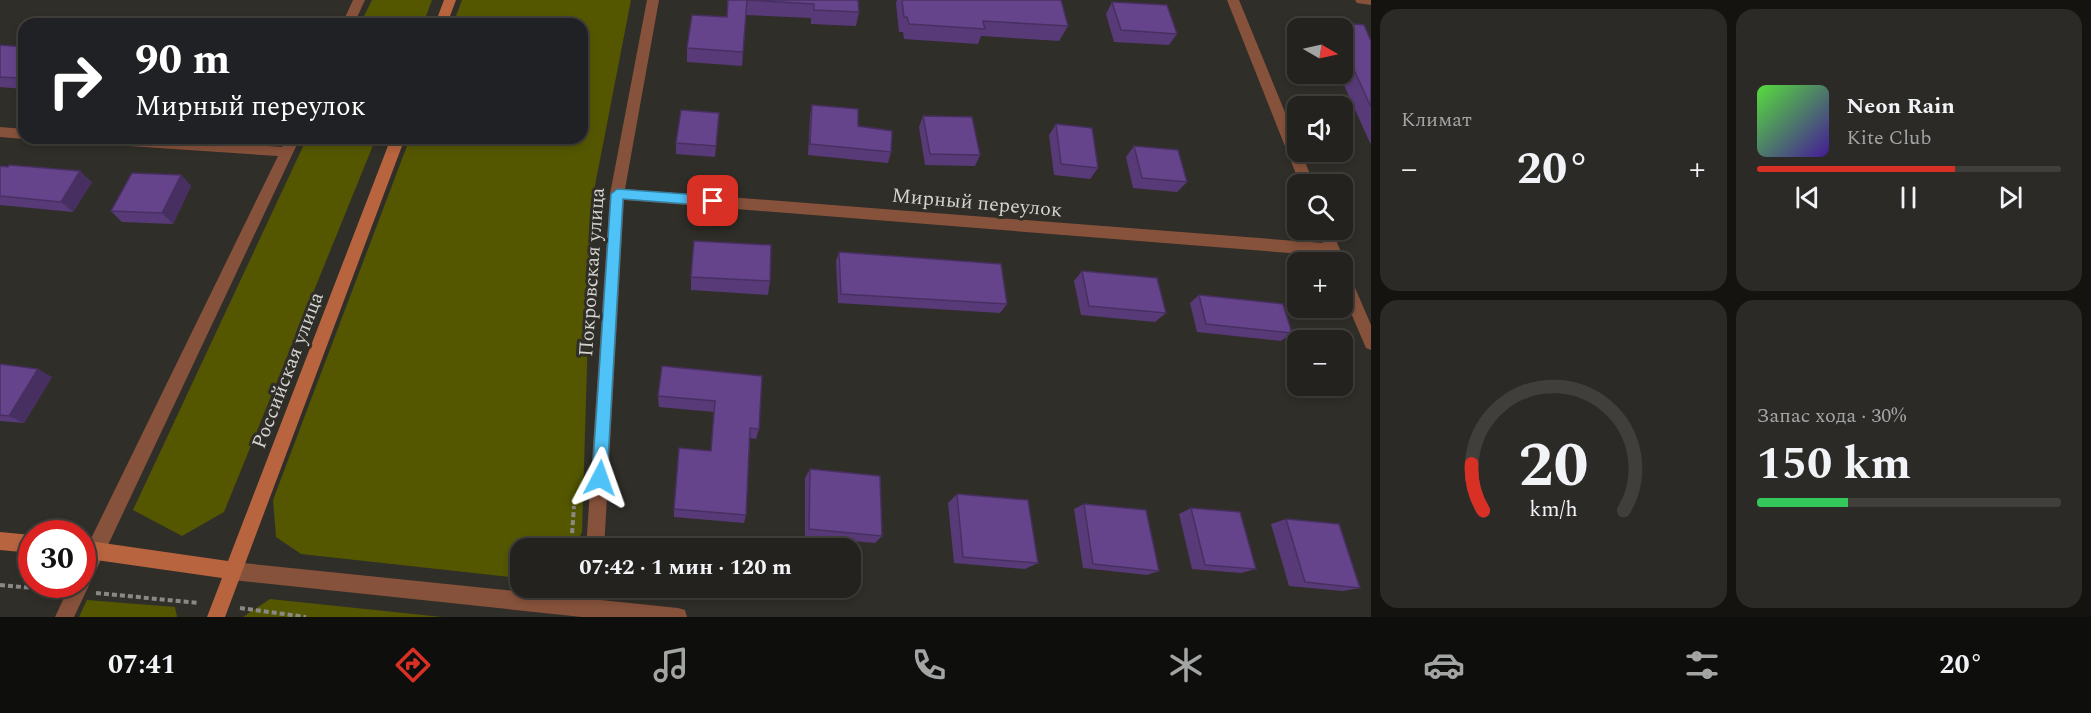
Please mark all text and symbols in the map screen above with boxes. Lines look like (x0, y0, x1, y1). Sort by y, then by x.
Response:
north arrow (1287, 18, 1353, 84)
map controls (1287, 18, 1353, 396)
text: 90 m (135, 29, 230, 92)
icon: right (36, 42, 114, 120)
text: Мирный переулок (135, 86, 366, 128)
text: Neon Rain (1847, 90, 1955, 123)
button: sound (1287, 96, 1353, 162)
text: Климат (1401, 105, 1472, 135)
text: Kite Club (1847, 123, 1932, 153)
text: 20° (1517, 135, 1590, 204)
text: − (1401, 144, 1418, 194)
text: + (1689, 144, 1706, 194)
button: search (1287, 174, 1353, 240)
pin (687, 175, 738, 226)
street label: Мирный переулок (890, 181, 1063, 225)
icon: previous (1791, 181, 1824, 214)
icon: pause (1892, 181, 1925, 214)
icon: next (1994, 181, 2027, 214)
icon: arrive (696, 184, 729, 217)
street label: Покровская улица (571, 186, 613, 358)
button: + (1287, 252, 1353, 318)
street label: Российская улица (244, 287, 332, 453)
button: − (1287, 330, 1353, 396)
text: Запас хода · 30% (1757, 401, 1906, 431)
text: 20 (1518, 419, 1588, 514)
text: 150 km (1757, 430, 1911, 499)
position arrow (568, 446, 632, 510)
text: km/h (1529, 493, 1577, 526)
speed limit sign: 30 (18, 520, 96, 598)
text: 07:42 · 1 мин · 120 m (579, 551, 792, 584)
text: 07:41 (108, 644, 176, 686)
icon: directions (392, 644, 434, 686)
icon: music (650, 644, 692, 686)
icon: phone (908, 644, 950, 686)
icon: climate (1165, 644, 1207, 686)
icon: car (1423, 644, 1465, 686)
icon: filters (1681, 644, 1723, 686)
text: 20° (1939, 644, 1983, 686)

